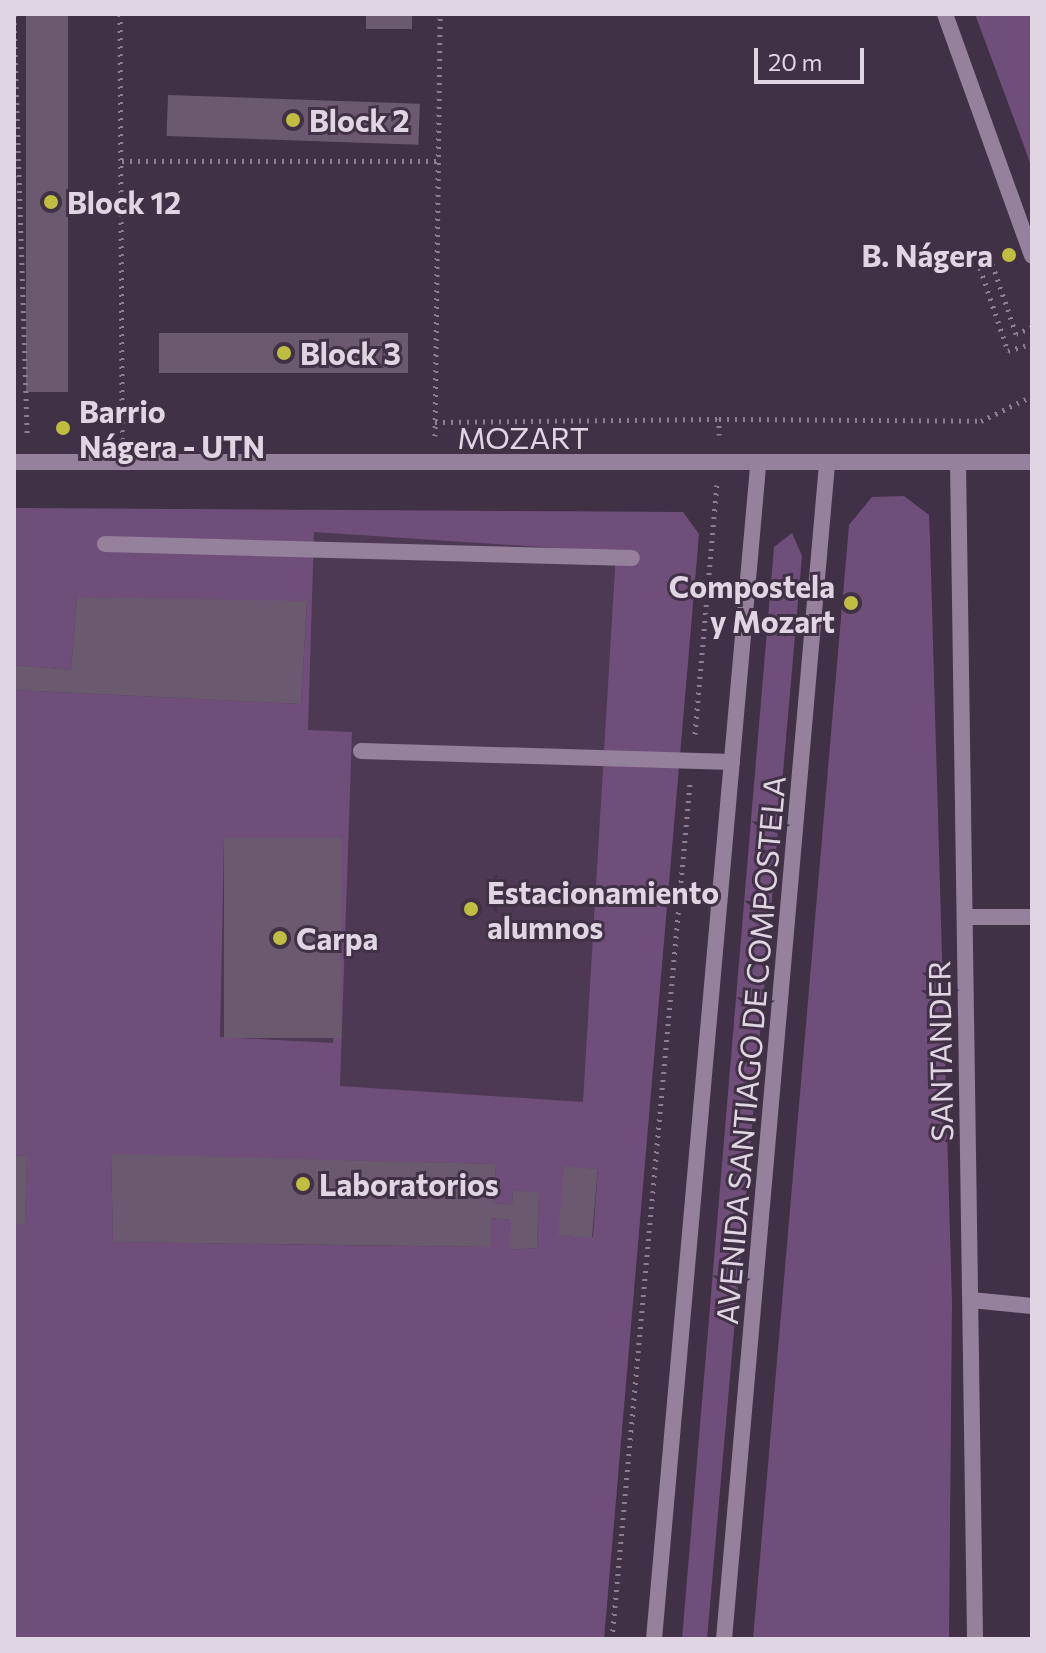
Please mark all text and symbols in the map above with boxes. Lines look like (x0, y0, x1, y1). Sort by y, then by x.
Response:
scale bar (758, 32, 868, 82)
text: 20 m (768, 47, 822, 76)
place label: Block 2 (309, 102, 410, 138)
marker: Block 2 (284, 111, 302, 129)
place label: Block 12 (67, 184, 181, 220)
marker: Block 12 (42, 193, 60, 211)
place label: B. Nágera (861, 237, 993, 273)
marker: B. Nágera (1000, 246, 1018, 264)
place label: Block 3 (300, 335, 401, 371)
marker: Block 3 (275, 344, 293, 362)
place label: Barrio Nágera - UTN (79, 393, 265, 464)
marker: Barrio Nágera - UTN (54, 419, 72, 437)
street label: MOZART (457, 419, 589, 455)
place label: Compostela y Mozart (669, 568, 835, 638)
marker: Compostela y Mozart (842, 594, 860, 612)
street label: AVENIDA SANTIAGO DE COMPOSTELA (708, 774, 792, 1326)
place label: Estacionamiento alumnos (487, 874, 719, 944)
marker: Estacionamiento alumnos (462, 900, 480, 918)
place label: Carpa (296, 920, 378, 956)
marker: Carpa (271, 929, 289, 947)
street label: SANTANDER (920, 960, 960, 1142)
place label: Laboratorios (319, 1166, 499, 1202)
marker: Laboratorios (294, 1175, 312, 1193)

